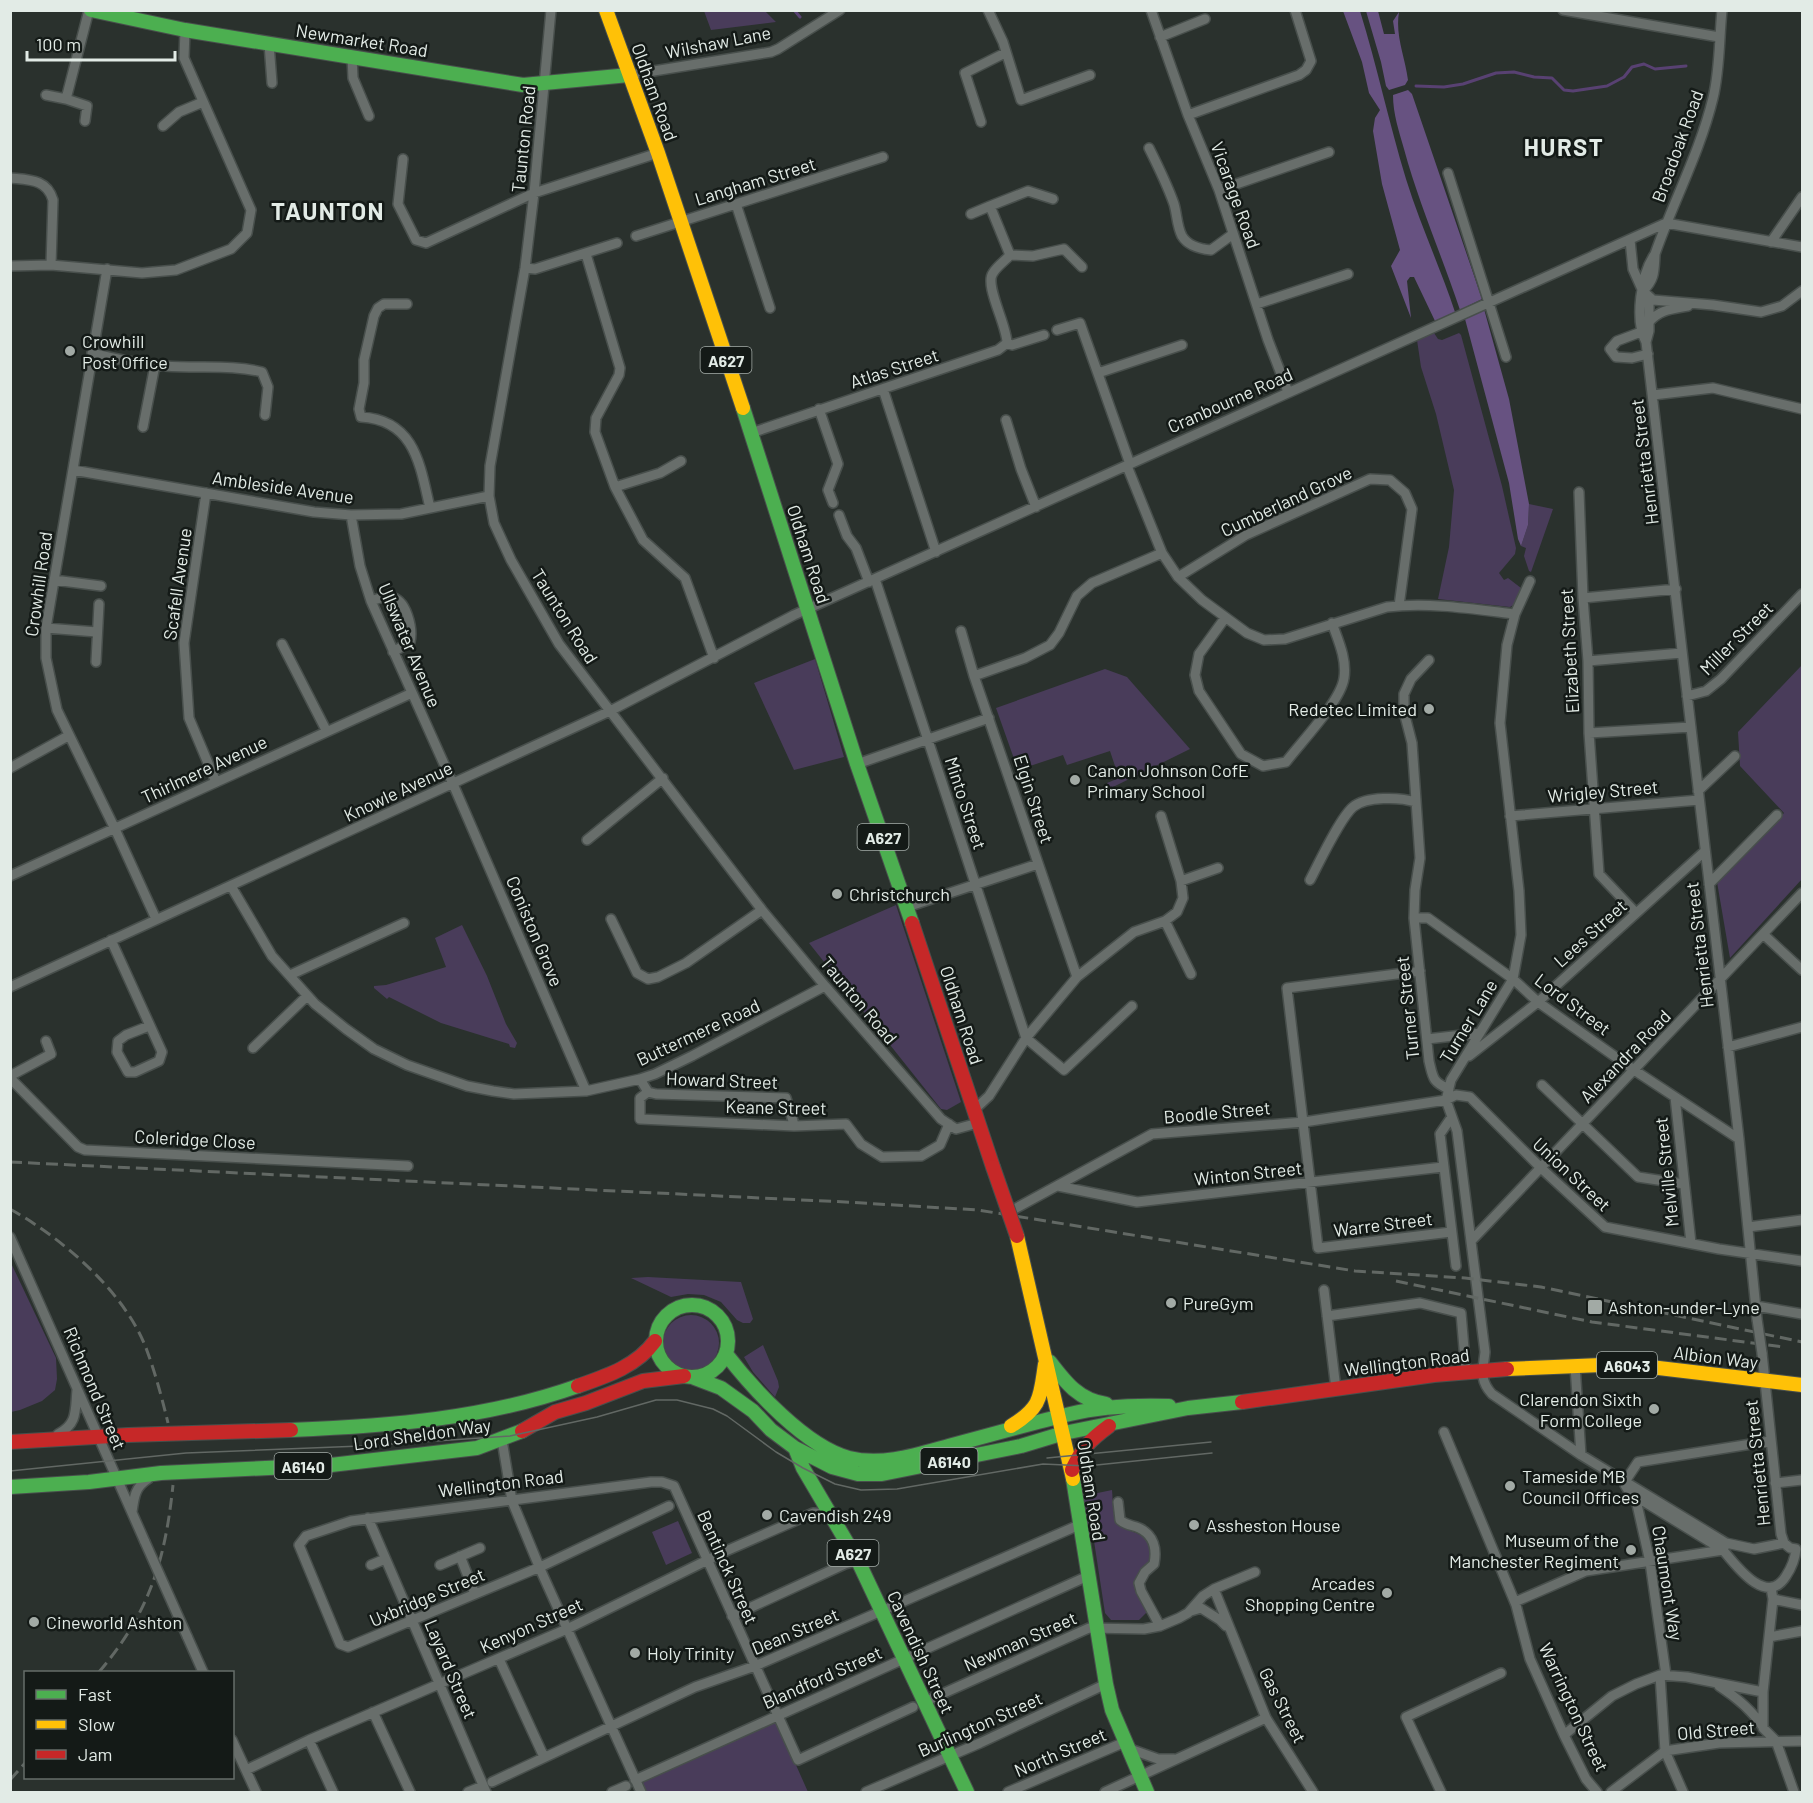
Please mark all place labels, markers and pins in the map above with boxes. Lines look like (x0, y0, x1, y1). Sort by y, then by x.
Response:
place label: Crowhill Post Office (82, 330, 168, 373)
marker: Crowhill Post Office (63, 344, 77, 358)
place label: Redetec Limited (1288, 698, 1417, 720)
marker: Redetec Limited (1422, 702, 1436, 716)
place label: Canon Johnson CofE Primary School (1087, 759, 1249, 802)
marker: Canon Johnson CofE Primary School (1068, 773, 1082, 787)
place label: Christchurch (849, 883, 950, 905)
marker: Christchurch (830, 887, 844, 901)
place label: PureGym (1183, 1292, 1254, 1314)
marker: PureGym (1164, 1296, 1178, 1310)
place label: Ashton-under-Lyne (1608, 1296, 1760, 1318)
marker: Ashton-under-Lyne (1586, 1298, 1604, 1316)
place label: Clarendon Sixth Form College (1519, 1388, 1642, 1431)
marker: Clarendon Sixth Form College (1647, 1402, 1661, 1416)
place label: Tameside MB Council Offices (1522, 1465, 1639, 1508)
marker: Tameside MB Council Offices (1503, 1479, 1517, 1493)
place label: Cavendish 249 (779, 1504, 892, 1526)
marker: Cavendish 249 (760, 1508, 774, 1522)
place label: Assheston House (1206, 1514, 1341, 1536)
marker: Assheston House (1187, 1518, 1201, 1532)
place label: Museum of the Manchester Regiment (1449, 1529, 1619, 1572)
marker: Museum of the Manchester Regiment (1624, 1543, 1638, 1557)
place label: Arcades Shopping Centre (1245, 1572, 1375, 1615)
marker: Arcades Shopping Centre (1380, 1586, 1394, 1600)
place label: Cineworld Ashton (46, 1611, 182, 1633)
marker: Cineworld Ashton (27, 1615, 41, 1629)
place label: Holy Trinity (647, 1642, 734, 1664)
marker: Holy Trinity (628, 1646, 642, 1660)

